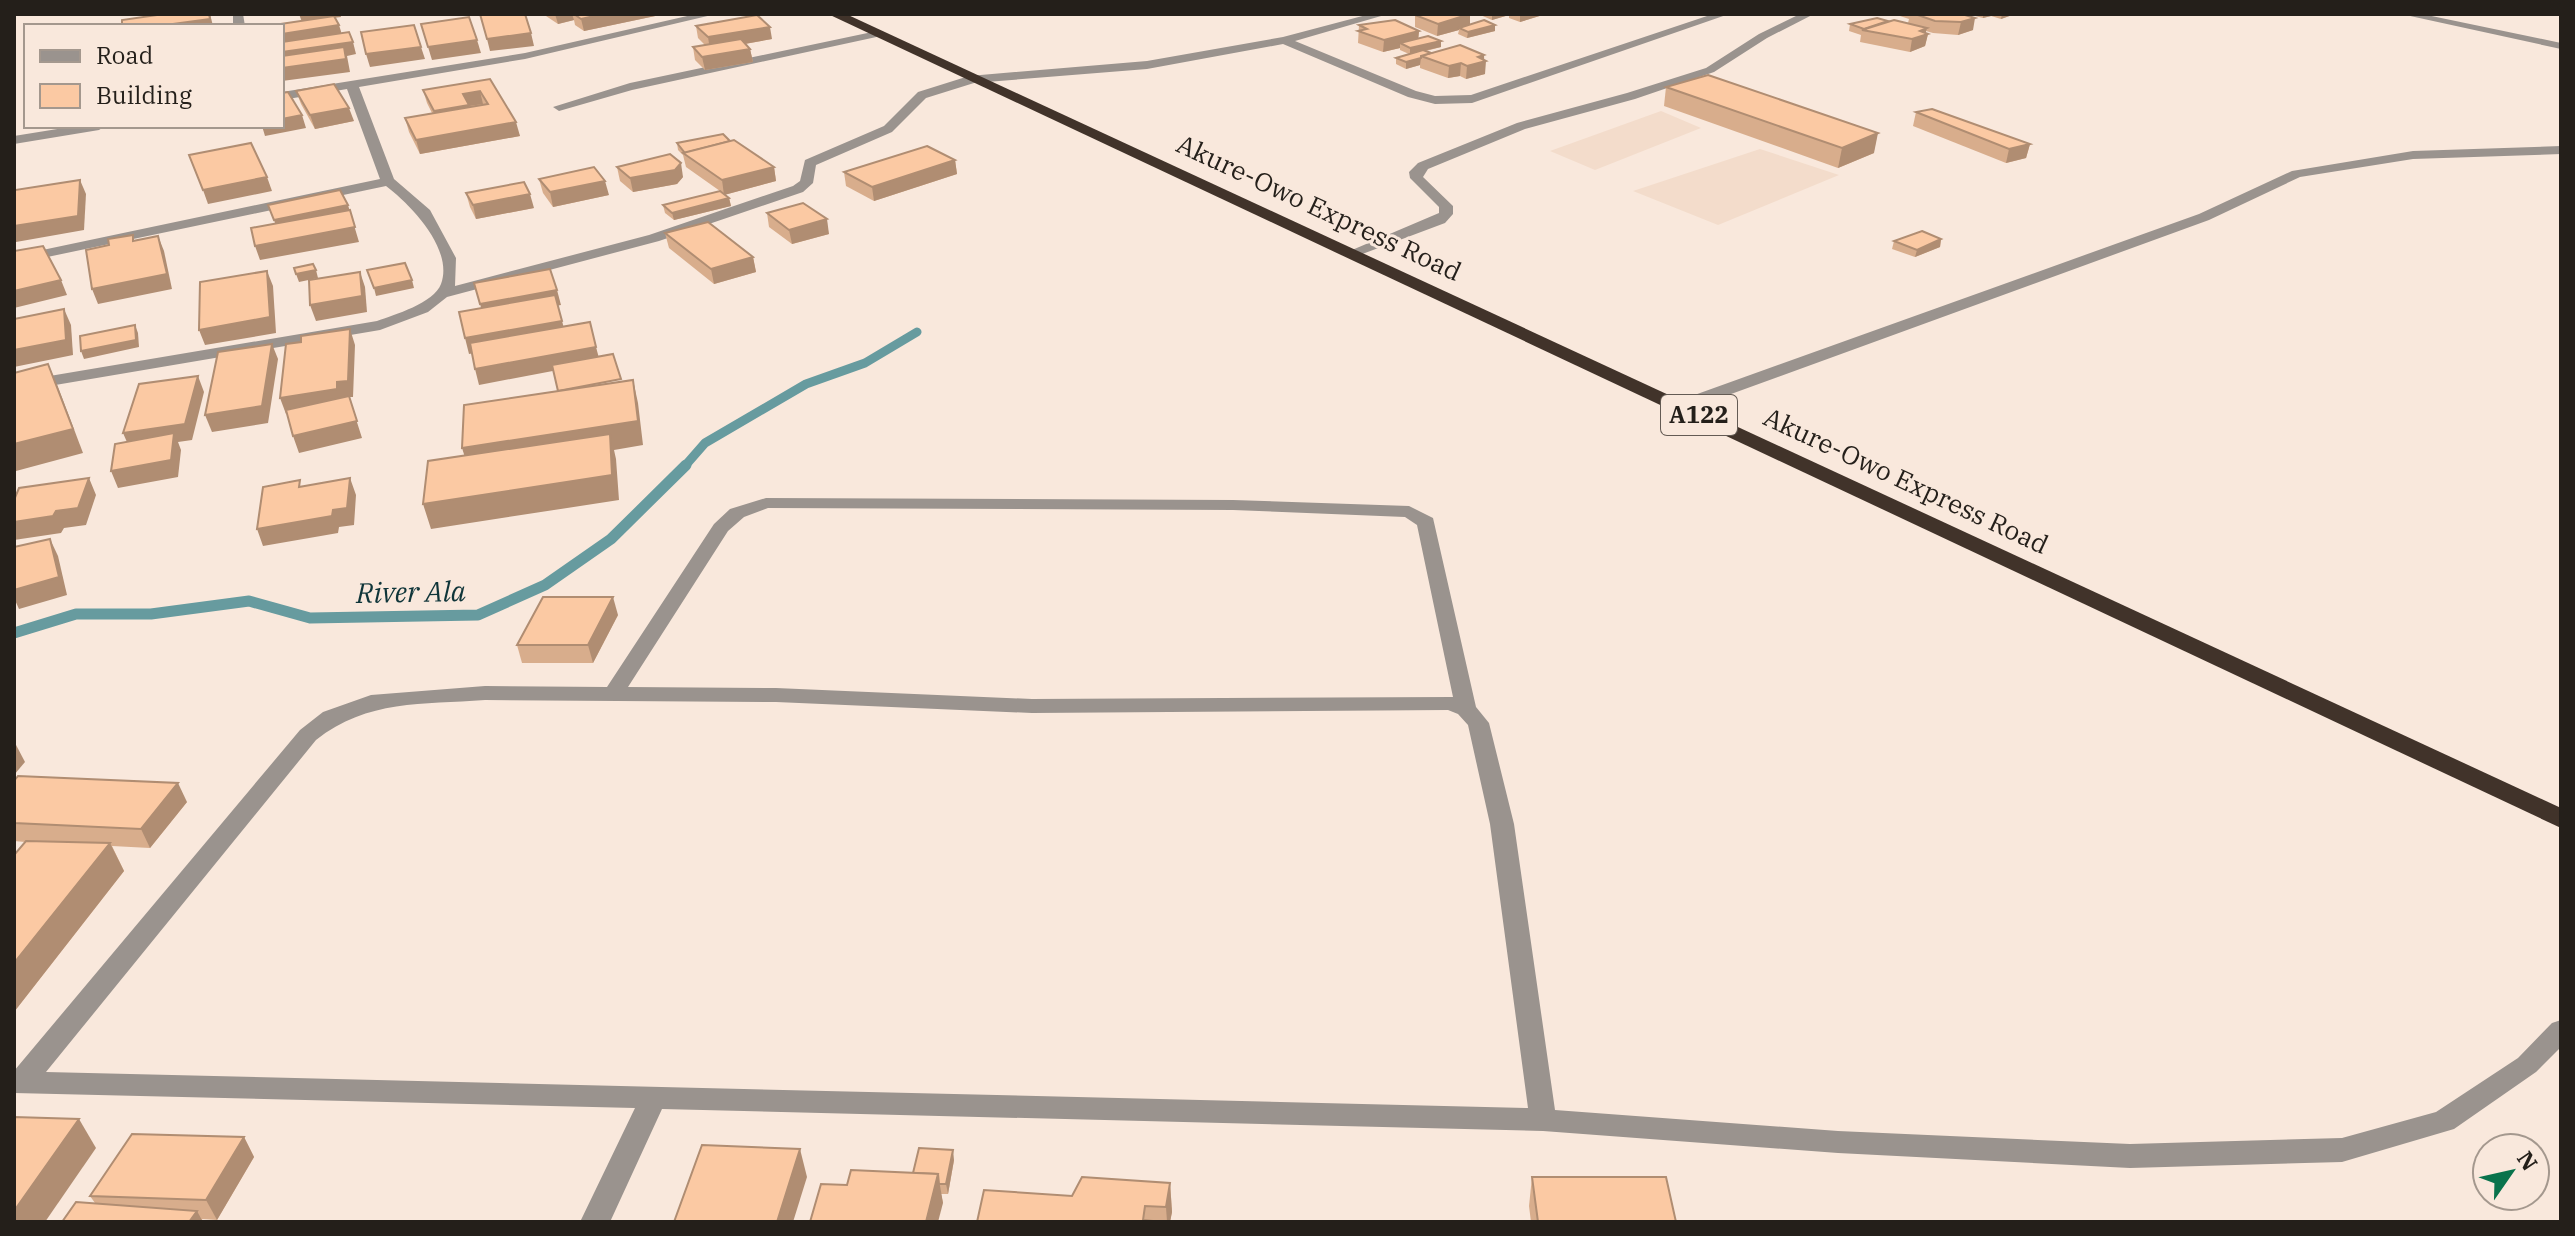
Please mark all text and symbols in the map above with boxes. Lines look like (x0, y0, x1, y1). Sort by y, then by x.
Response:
legend (24, 24, 284, 128)
text: Road (96, 39, 153, 71)
text: Building (96, 79, 192, 111)
street label: Akure-Owo Express Road (1172, 126, 1467, 288)
road number: A122 (1661, 395, 1737, 435)
street label: Akure-Owo Express Road (1759, 399, 2054, 561)
water label: River Ala (355, 572, 466, 611)
north arrow (2471, 1132, 2551, 1212)
text: N (2511, 1145, 2545, 1176)

